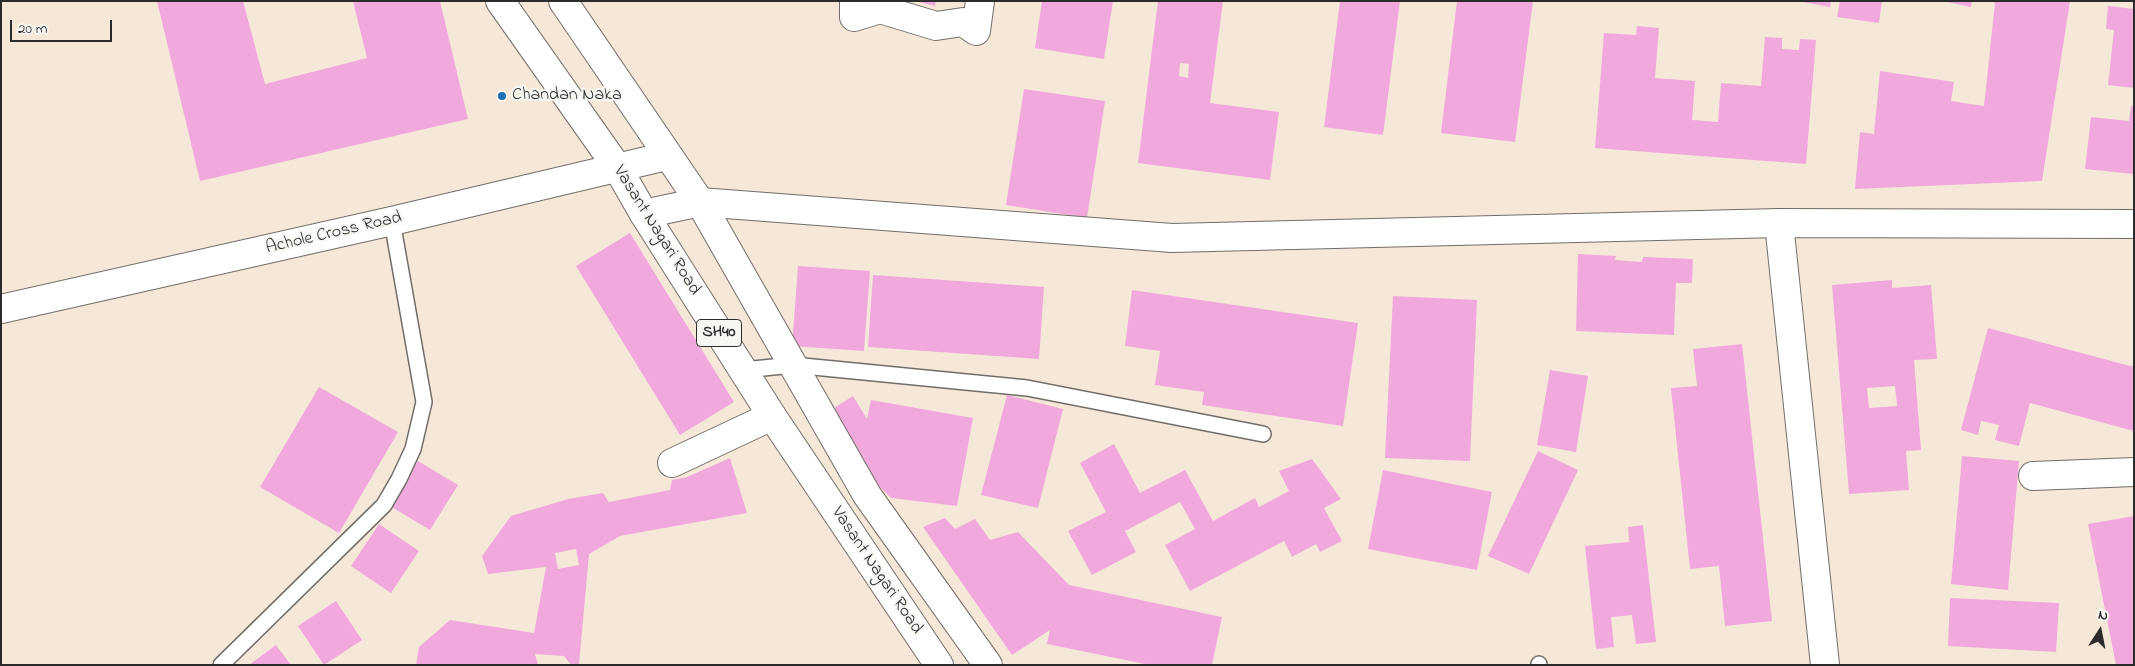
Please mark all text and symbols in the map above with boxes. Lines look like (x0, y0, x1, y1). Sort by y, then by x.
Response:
scale bar (12, 10, 115, 42)
text: 20 m (18, 18, 47, 40)
place label: Chandan Naka (512, 85, 622, 107)
marker: Chandan Naka (496, 90, 508, 102)
street label: Vasant Nagari Road (607, 162, 705, 300)
street label: Achole Cross Road (264, 208, 404, 260)
road number: SH40 (696, 319, 742, 346)
street label: Vasant Nagari Road (825, 503, 927, 639)
text: N (2096, 605, 2110, 627)
north arrow (2075, 606, 2125, 656)

